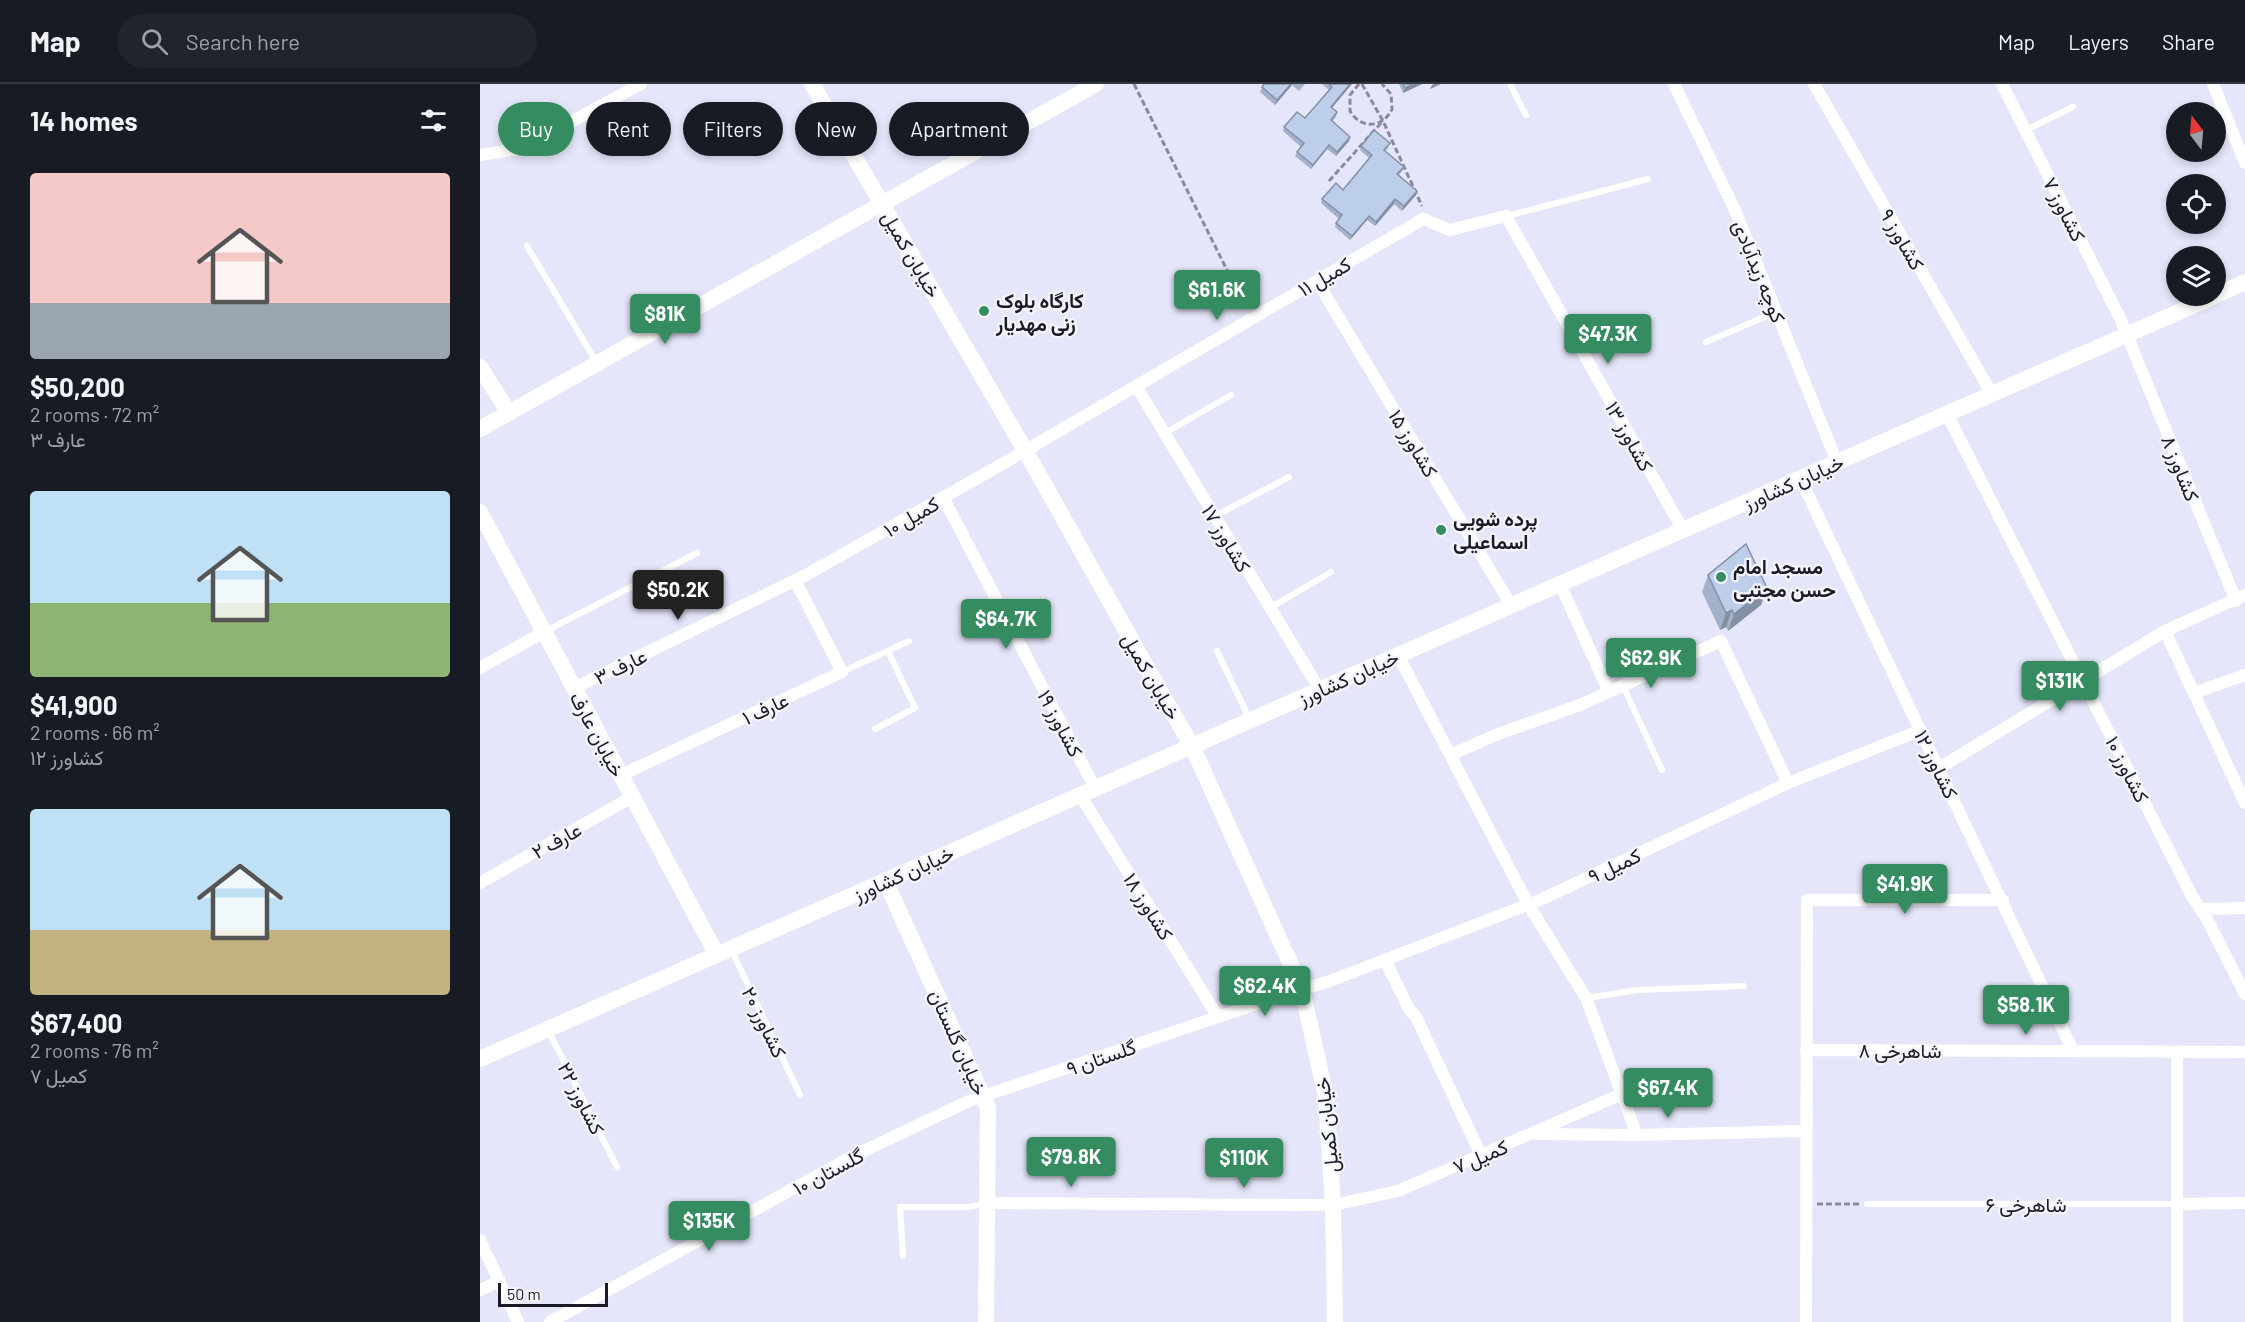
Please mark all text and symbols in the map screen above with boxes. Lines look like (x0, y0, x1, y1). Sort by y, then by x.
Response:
search box (117, 14, 537, 68)
text: Map (30, 24, 81, 58)
icon: search (138, 25, 171, 58)
text: Search here (186, 28, 300, 54)
text: Map (1998, 29, 2035, 54)
text: Layers (2068, 29, 2129, 54)
text: Share (2162, 29, 2215, 54)
chip: Buy (498, 102, 574, 156)
chip: Rent (586, 102, 671, 156)
chip: Filters (683, 102, 783, 156)
chip: New (795, 102, 877, 156)
chip: Apartment (889, 102, 1029, 156)
north arrow (2166, 102, 2226, 162)
map controls (2166, 102, 2226, 306)
icon: filters (417, 104, 450, 137)
text: 14 homes (30, 105, 137, 136)
street label: کشاورز ۷ (2037, 173, 2091, 246)
button: locate (2166, 174, 2226, 234)
street label: کشاورز ۹ (1874, 204, 1930, 275)
street label: خیابان کمیل (877, 206, 946, 302)
icon: home (186, 212, 294, 320)
street label: کوچه زیدآبادی (1726, 216, 1792, 327)
button: layers (2166, 246, 2226, 306)
street label: کمیل ۱۱ (1293, 251, 1355, 302)
pin: $61.6K (1168, 270, 1266, 321)
text: $61.6K (1188, 277, 1246, 301)
place label: کارگاه بلوک زنی مهدیار (995, 288, 1084, 337)
pin: $81K (629, 294, 701, 345)
text: $81K (644, 301, 686, 325)
marker: کارگاه بلوک زنی مهدیار (977, 304, 991, 318)
pin: $47.3K (1559, 314, 1657, 365)
text: $47.3K (1578, 321, 1638, 345)
text: $50,200 (30, 371, 125, 402)
street label: کشاورز ۱۳ (1599, 397, 1659, 476)
text: 2 rooms · 72 m² (30, 402, 159, 426)
street label: کشاورز ۱۵ (1383, 405, 1444, 482)
text: عارف ۳ (30, 427, 86, 451)
street label: کشاورز ۸ (2155, 431, 2205, 505)
street label: خیابان کشاورز (1738, 449, 1848, 517)
street label: کمیل ۱۰ (879, 491, 944, 542)
street label: کشاورز ۱۷ (1196, 500, 1257, 577)
place label: پرده شویی اسماعیلی (1453, 506, 1538, 554)
marker: پرده شویی اسماعیلی (1434, 523, 1448, 537)
icon: home (186, 530, 294, 638)
place label: مسجد امام حسن مجتبی (1733, 554, 1836, 602)
pin: $50.2K (629, 570, 727, 621)
marker: مسجد امام حسن مجتبی (1714, 570, 1728, 584)
text: $50.2K (647, 577, 709, 601)
pin: $64.7K (957, 599, 1055, 650)
text: $64.7K (975, 606, 1037, 630)
street label: خیابان کمیل (1117, 628, 1186, 724)
pin: $62.9K (1602, 638, 1700, 689)
street label: عارف ۳ (590, 643, 651, 691)
street label: خیابان کشاورز (1293, 644, 1403, 712)
text: $62.9K (1620, 645, 1682, 669)
pin: $131K (2018, 661, 2102, 712)
text: $131K (2036, 668, 2084, 692)
street label: کشاورز ۱۹ (1032, 685, 1089, 762)
street label: خیابان عارف (564, 687, 630, 782)
street label: عارف ۱ (738, 687, 793, 731)
text: $41,900 (30, 689, 118, 720)
text: 2 rooms · 66 m² (30, 720, 160, 744)
street label: کشاورز ۱۲ (1908, 726, 1964, 803)
street label: کشاورز ۱۰ (2099, 732, 2155, 807)
text: کشاورز ۱۲ (30, 745, 104, 769)
street label: عارف ۲ (527, 817, 586, 865)
street label: خیابان کشاورز (848, 840, 958, 908)
street label: کمیل ۹ (1584, 842, 1645, 888)
icon: home (186, 848, 294, 956)
pin: $41.9K (1856, 864, 1954, 915)
street label: کشاورز ۱۸ (1117, 868, 1179, 945)
text: $41.9K (1876, 871, 1934, 895)
pin: $62.4K (1216, 966, 1314, 1017)
text: $62.4K (1233, 973, 1297, 997)
street label: کشاورز ۲۰ (736, 983, 793, 1062)
street label: خیابان گلستان (924, 985, 993, 1099)
pin: $58.1K (1977, 985, 2075, 1036)
text: $58.1K (1997, 992, 2055, 1016)
text: $67,400 (30, 1007, 122, 1038)
street label: گلستان ۹ (1063, 1034, 1139, 1080)
text: 2 rooms · 76 m² (30, 1038, 159, 1062)
street label: شاهرخی ۸ (1858, 1038, 1942, 1064)
street label: کشاورز ۲۲ (552, 1058, 610, 1139)
text: کمیل ۷ (30, 1063, 87, 1087)
pin: $67.4K (1619, 1068, 1717, 1119)
text: $67.4K (1638, 1075, 1698, 1099)
street label: خیابان کمیل (1309, 1076, 1344, 1174)
street label: کمیل ۷ (1449, 1134, 1512, 1179)
pin: $79.8K (1022, 1137, 1120, 1188)
pin: $110K (1202, 1138, 1286, 1189)
street label: گلستان ۱۰ (788, 1142, 868, 1200)
text: $79.8K (1041, 1144, 1101, 1168)
text: $110K (1219, 1145, 1269, 1169)
street label: شاهرخی ۶ (1985, 1192, 2067, 1218)
pin: $135K (667, 1201, 751, 1252)
text: $135K (683, 1208, 735, 1232)
scale bar (498, 1280, 608, 1308)
text: 50 m (507, 1284, 541, 1303)

